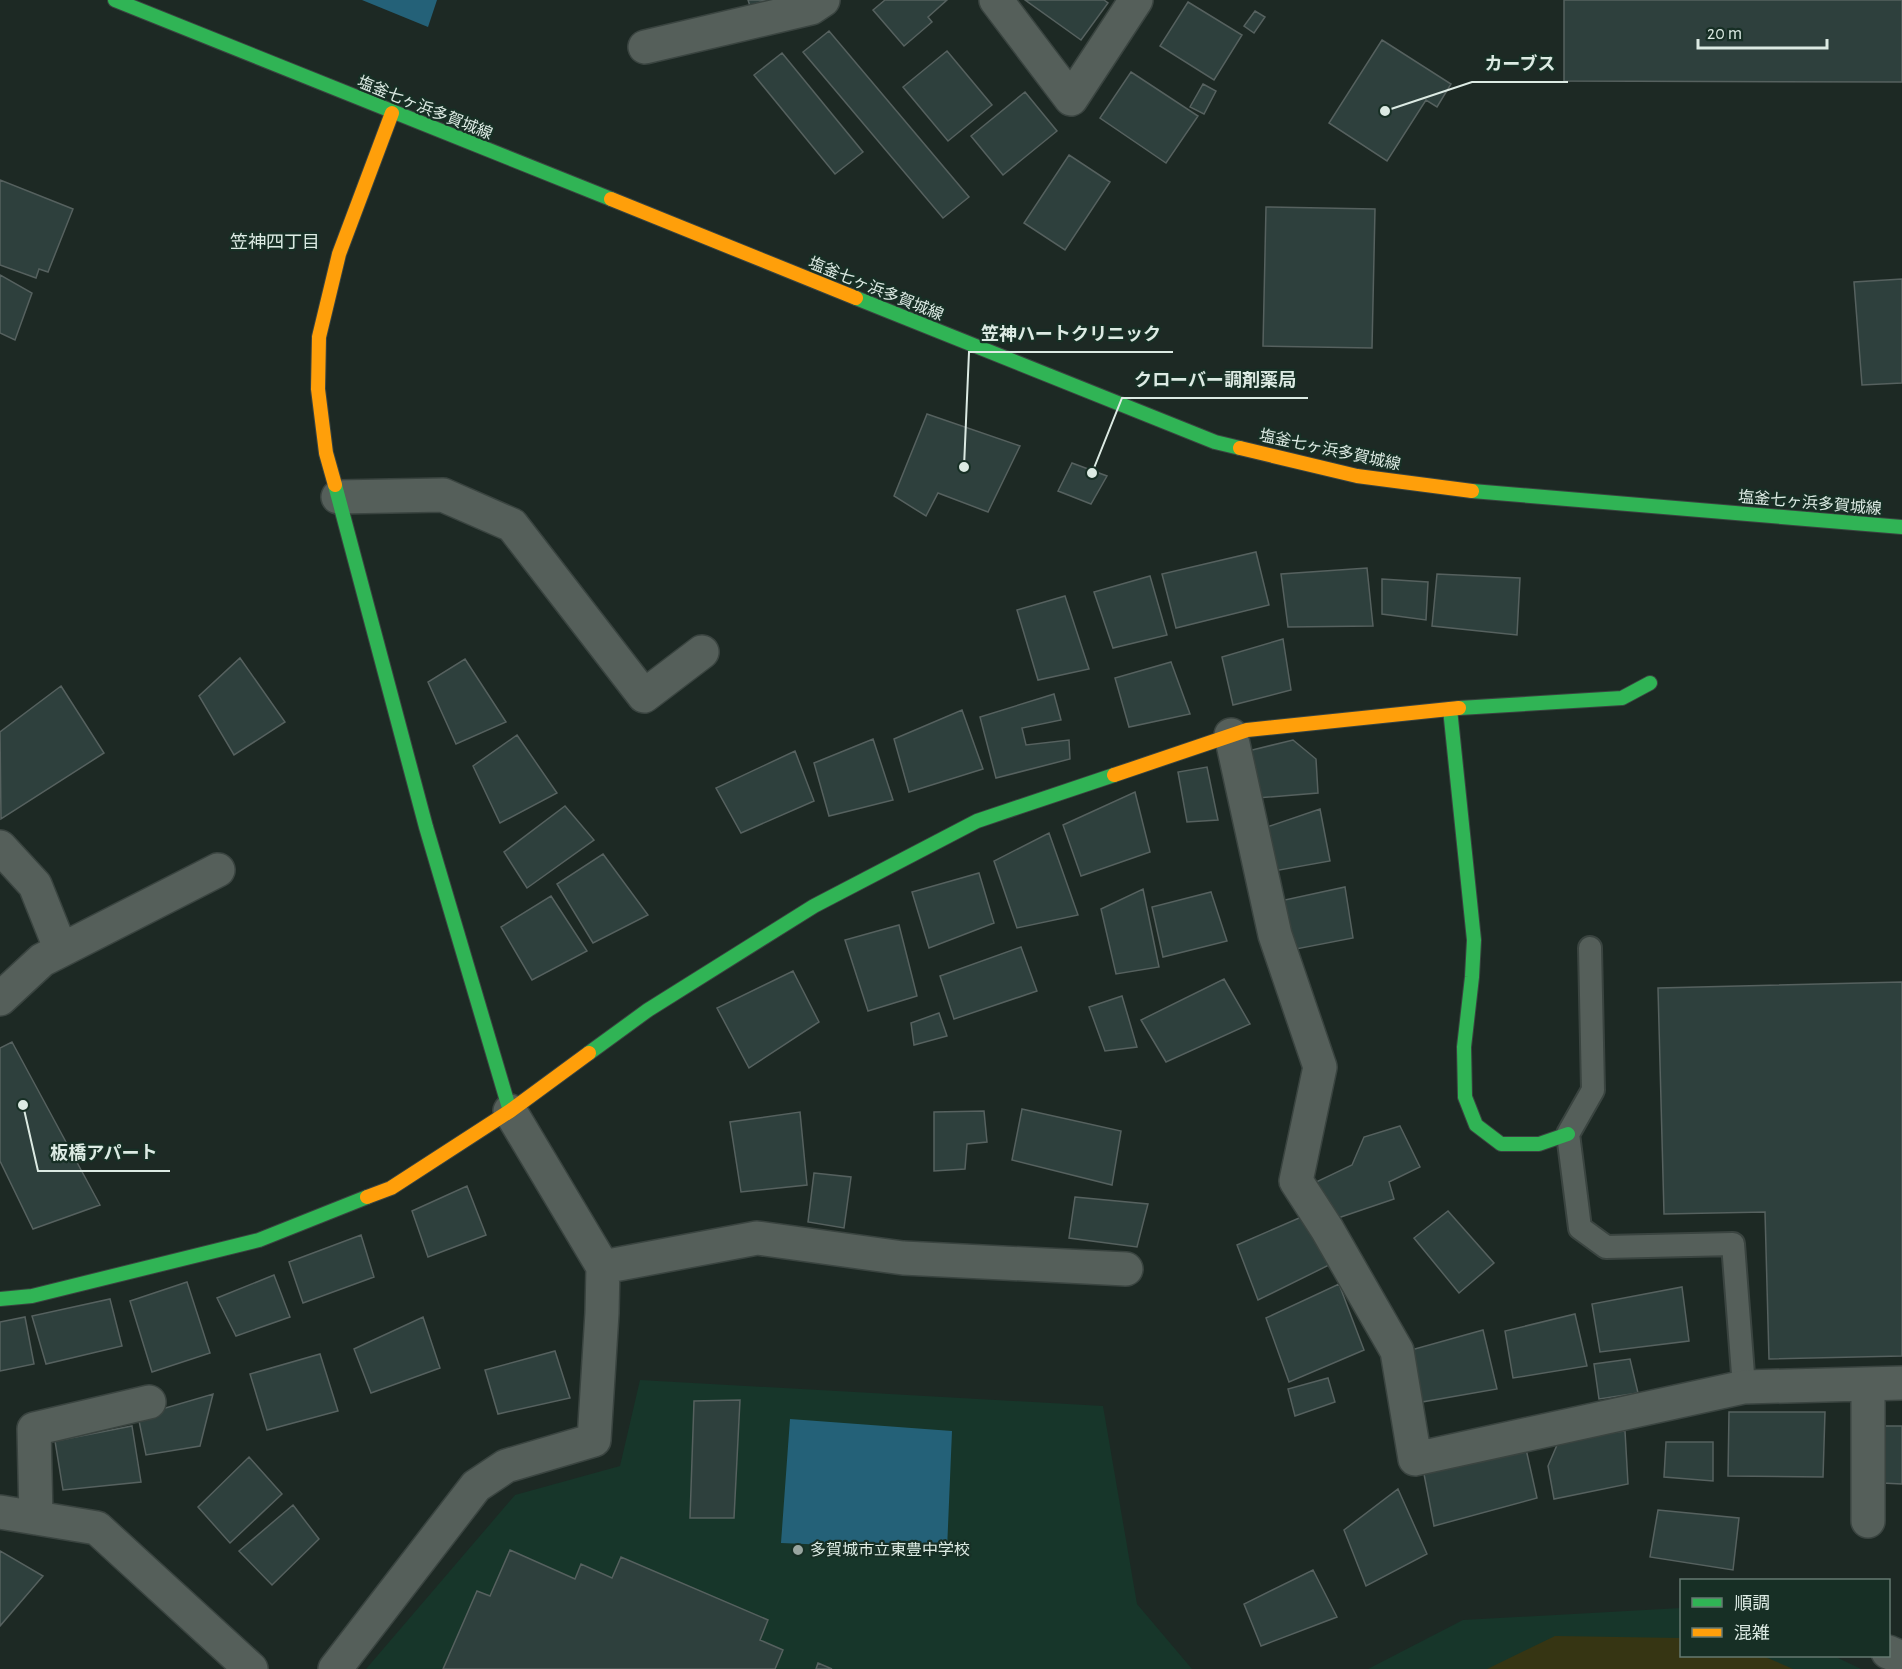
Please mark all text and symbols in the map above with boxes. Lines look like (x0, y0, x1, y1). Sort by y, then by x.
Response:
scale bar (1698, 12, 1827, 50)
text: 20 m (1707, 25, 1742, 43)
callout: カーブス (1472, 46, 1568, 82)
text: カーブス (1485, 54, 1555, 74)
street label: 塩釜七ヶ浜多賀城線 (355, 73, 495, 142)
district label: 笠神四丁目 (230, 232, 320, 252)
street label: 塩釜七ヶ浜多賀城線 (806, 254, 946, 323)
callout: 笠神ハートクリニック (969, 316, 1173, 352)
text: 笠神ハートクリニック (981, 324, 1161, 344)
callout: クローバー調剤薬局 (1122, 362, 1308, 398)
text: クローバー調剤薬局 (1134, 370, 1296, 390)
street label: 塩釜七ヶ浜多賀城線 (1258, 426, 1402, 473)
street label: 塩釜七ヶ浜多賀城線 (1738, 488, 1883, 517)
callout: 板橋アパート (38, 1135, 170, 1171)
text: 板橋アパート (50, 1143, 158, 1163)
place label: 多賀城市立東豊中学校 (810, 1541, 970, 1558)
marker: 多賀城市立東豊中学校 (791, 1543, 805, 1557)
legend (1680, 1579, 1890, 1657)
text: 順調 (1734, 1595, 1770, 1613)
text: 混雑 (1734, 1623, 1770, 1643)

